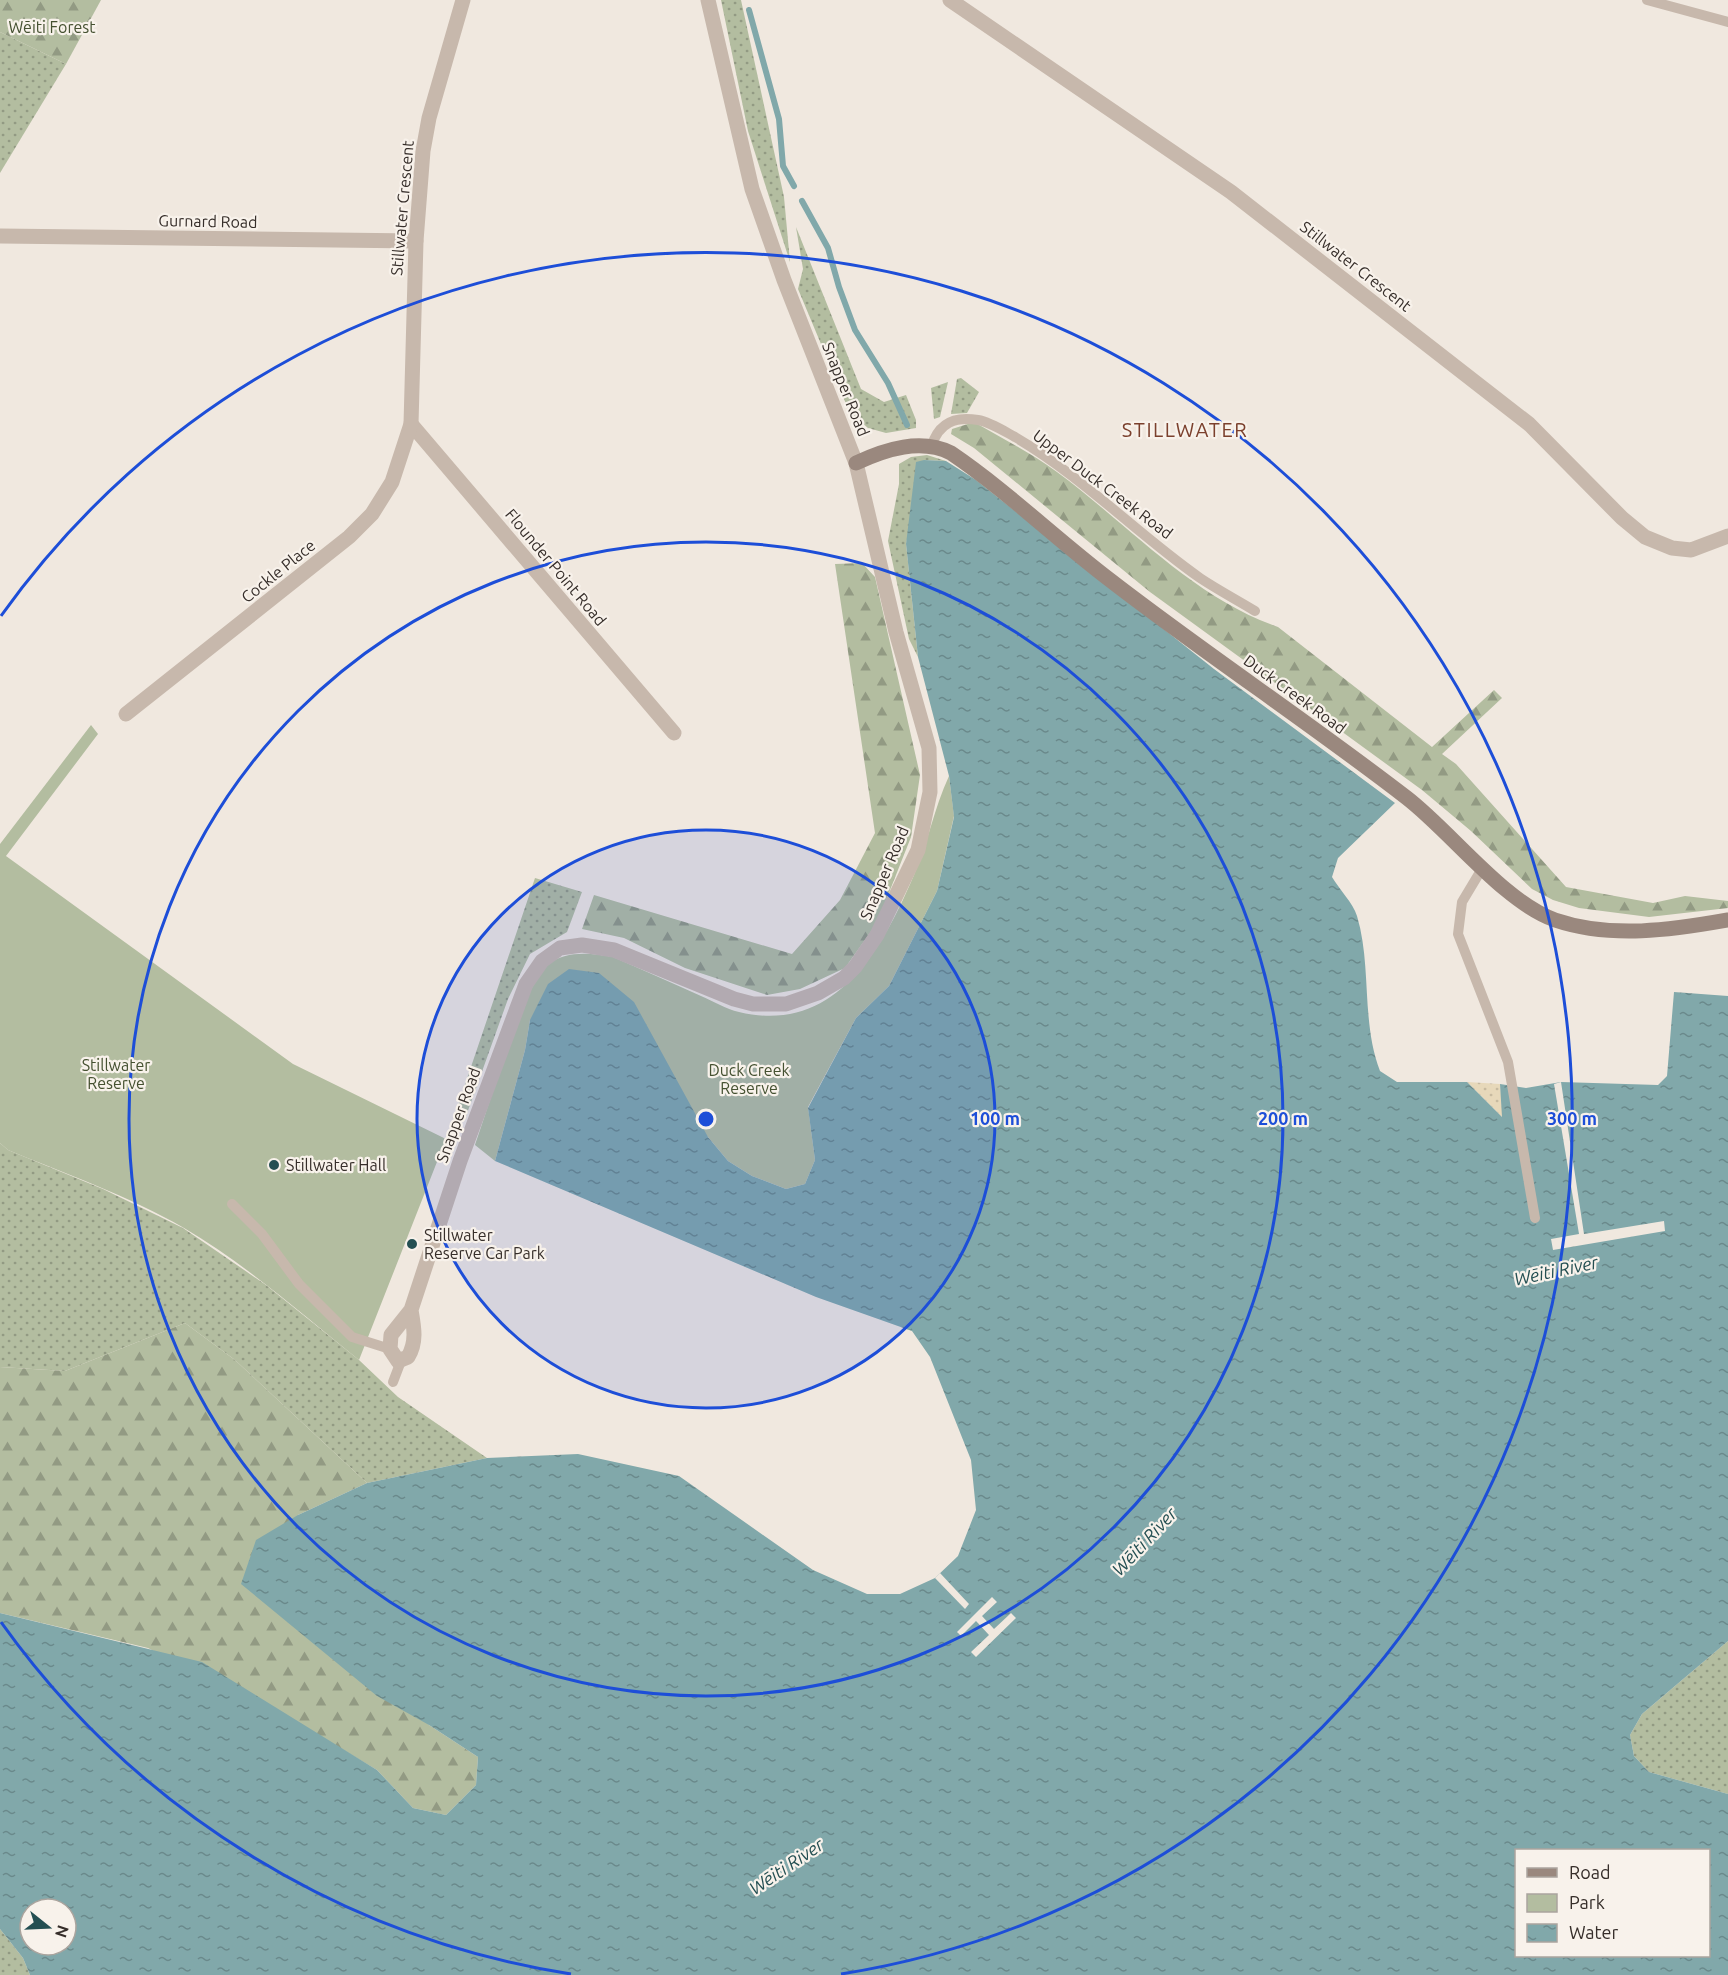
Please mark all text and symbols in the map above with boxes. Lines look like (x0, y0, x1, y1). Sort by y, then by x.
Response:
park label: Wēiti Forest (9, 18, 96, 36)
street label: Stillwater Crescent (387, 139, 417, 276)
street label: Gurnard Road (158, 211, 258, 231)
street label: Stillwater Crescent (1297, 217, 1416, 315)
street label: Snapper Road (819, 339, 873, 439)
district label: STILLWATER (1122, 418, 1248, 441)
street label: Upper Duck Creek Road (1030, 426, 1176, 542)
street label: Flounder Point Road (502, 505, 610, 629)
street label: Cockle Place (238, 536, 318, 606)
street label: Duck Creek Road (1240, 651, 1350, 737)
street label: Snapper Road (856, 824, 912, 922)
park label: Stillwater Reserve (82, 1056, 150, 1092)
park label: Duck Creek Reserve (708, 1061, 790, 1097)
street label: Snapper Road (432, 1065, 484, 1165)
text: 100 m (970, 1108, 1020, 1128)
text: 200 m (1258, 1108, 1308, 1128)
text: 300 m (1547, 1108, 1597, 1128)
centre of rings (696, 1109, 716, 1129)
place label: Stillwater Hall (286, 1156, 386, 1174)
marker: Stillwater Hall (267, 1158, 281, 1172)
place label: Stillwater Reserve Car Park (424, 1226, 545, 1262)
marker: Stillwater Reserve Car Park (405, 1237, 419, 1251)
water label: Wēiti River (1512, 1251, 1601, 1289)
water label: Wēiti River (1108, 1502, 1181, 1579)
water label: Wēiti River (745, 1833, 828, 1898)
legend (1515, 1849, 1710, 1957)
text: Road (1569, 1862, 1611, 1882)
text: Park (1569, 1892, 1605, 1912)
north arrow (18, 1897, 78, 1957)
text: Water (1569, 1922, 1619, 1942)
text: N (52, 1923, 73, 1940)

